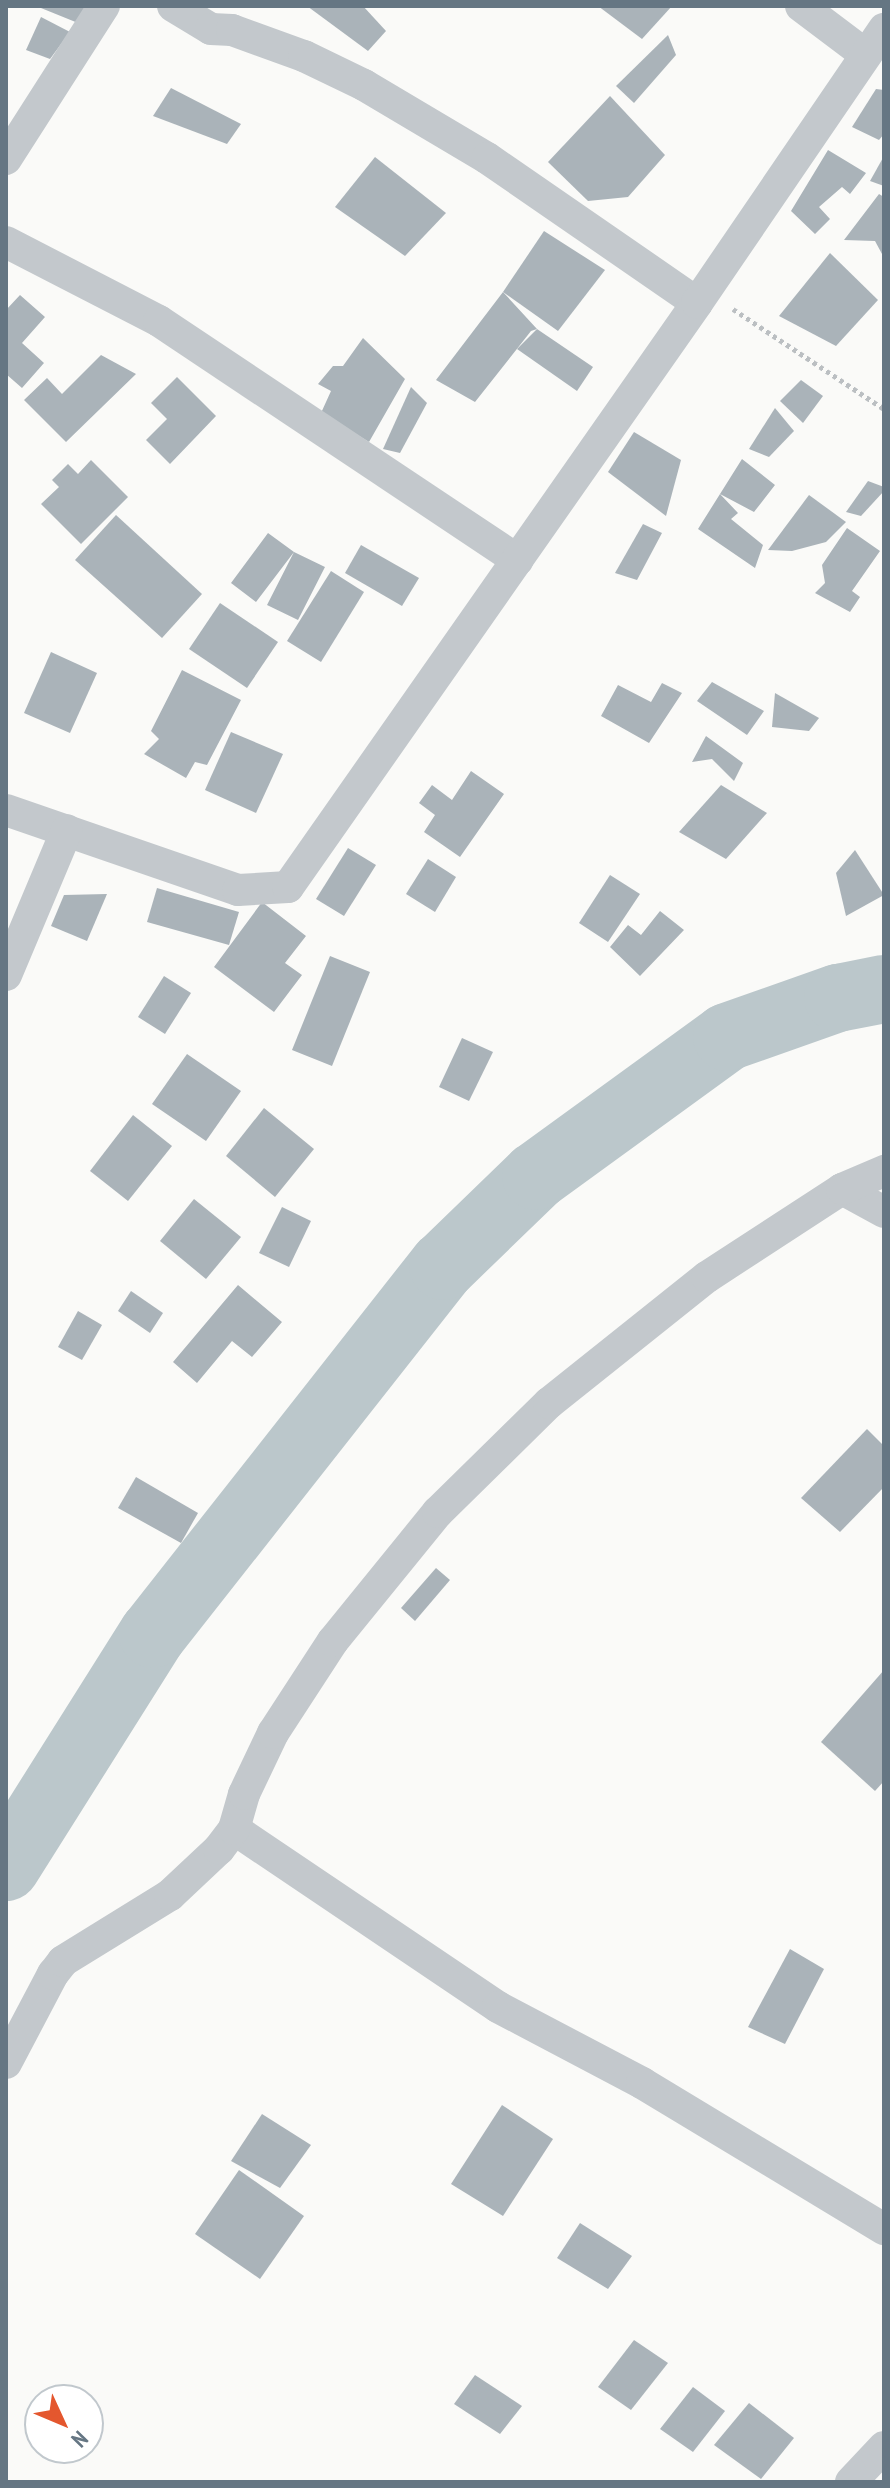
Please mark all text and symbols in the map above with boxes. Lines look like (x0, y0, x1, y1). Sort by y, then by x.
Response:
north arrow (24, 2384, 104, 2464)
text: N (66, 2425, 94, 2453)

